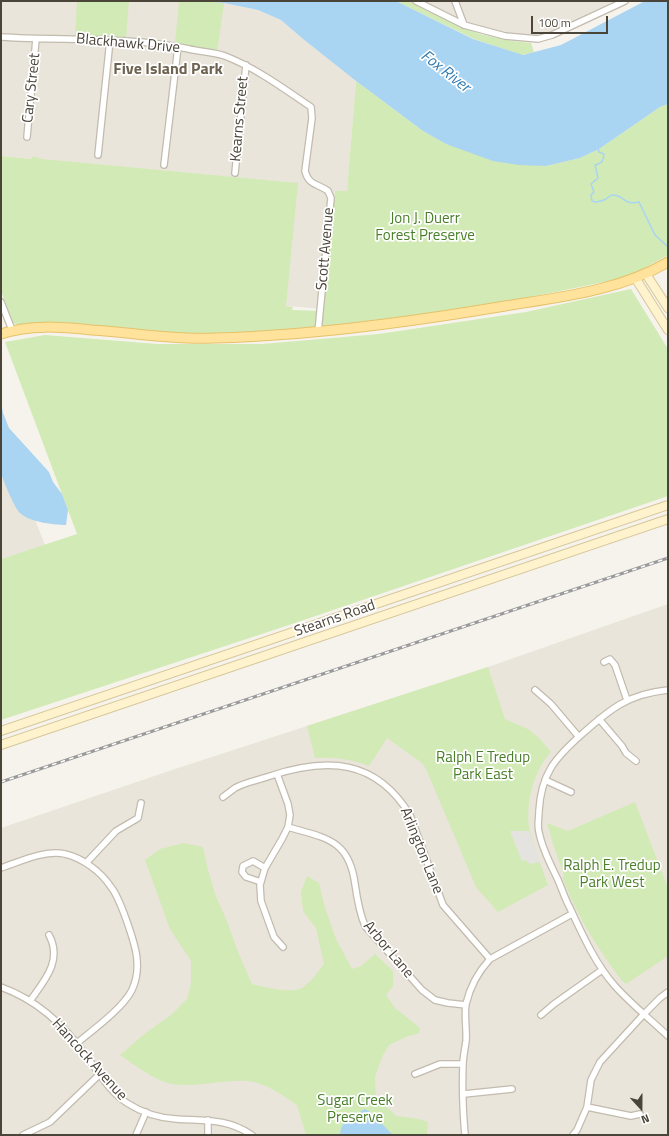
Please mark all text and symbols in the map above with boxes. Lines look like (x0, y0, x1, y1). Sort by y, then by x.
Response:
scale bar (533, 8, 610, 34)
text: 100 m (538, 13, 571, 32)
street label: Blackhawk Drive (75, 30, 181, 58)
water label: Fox River (417, 47, 473, 97)
street label: Cary Street (19, 52, 45, 124)
district label: Five Island Park (113, 60, 223, 80)
street label: Kearns Street (227, 76, 253, 162)
street label: Scott Avenue (313, 207, 339, 291)
park label: Jon J. Duerr Forest Preserve (375, 210, 475, 245)
street label: Stearns Road (292, 597, 378, 641)
park label: Ralph E Tredup Park East (436, 749, 530, 784)
street label: Arlington Lane (396, 805, 446, 897)
park label: Ralph E. Tredup Park West (563, 857, 661, 892)
street label: Arbor Lane (359, 918, 417, 982)
street label: Hancock Avenue (48, 1015, 130, 1105)
north arrow (621, 1088, 661, 1128)
park label: Sugar Creek Preserve (317, 1092, 393, 1127)
text: N (639, 1110, 652, 1128)

